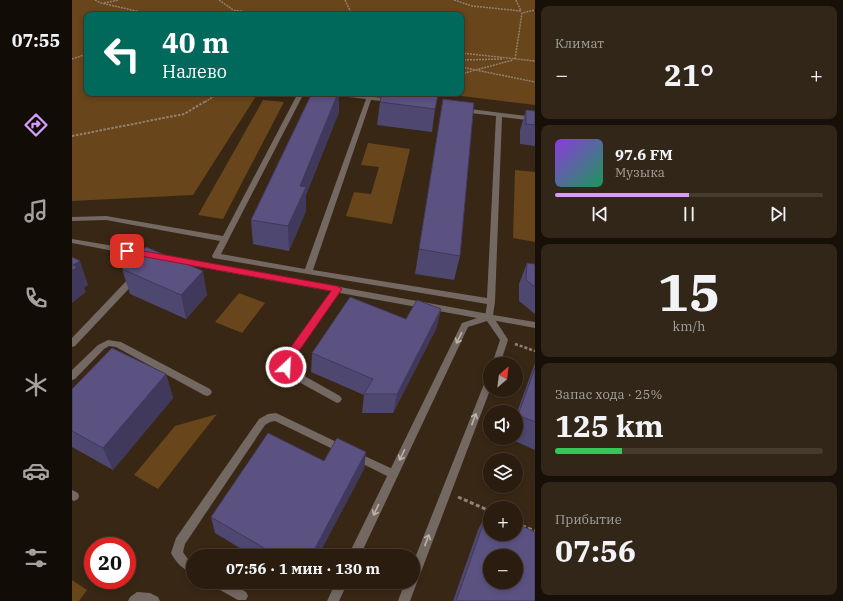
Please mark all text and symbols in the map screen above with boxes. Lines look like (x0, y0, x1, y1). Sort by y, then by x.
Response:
text: 40 m (162, 24, 229, 61)
icon: left (96, 28, 148, 80)
text: 07:55 (12, 29, 60, 52)
text: Климат (555, 35, 604, 52)
text: 21° (664, 55, 714, 94)
text: Налево (162, 60, 227, 83)
text: − (555, 60, 568, 89)
text: + (810, 60, 823, 89)
icon: directions (22, 111, 50, 139)
text: 97.6 FM (615, 145, 673, 164)
text: Музыка (615, 164, 665, 181)
icon: music (22, 197, 50, 225)
icon: previous (589, 203, 611, 225)
icon: pause (678, 203, 700, 225)
icon: next (767, 203, 789, 225)
pin (110, 234, 144, 268)
icon: arrive (116, 240, 138, 262)
text: 15 (658, 258, 720, 325)
icon: phone (22, 284, 50, 312)
text: km/h (673, 318, 705, 335)
one-way arrow (455, 332, 462, 344)
position arrow (265, 346, 307, 388)
north arrow (483, 357, 523, 397)
map controls (483, 357, 523, 589)
icon: climate (22, 371, 50, 399)
text: Запас хода · 25% (555, 386, 662, 403)
button: sound (483, 405, 523, 445)
text: 125 km (555, 406, 664, 445)
one-way arrow (471, 414, 479, 426)
one-way arrow (398, 449, 405, 461)
button: layers (483, 453, 523, 493)
icon: car (22, 457, 50, 485)
button: + (483, 501, 523, 541)
one-way arrow (372, 503, 379, 515)
text: Прибытие (555, 511, 622, 528)
text: 07:56 (555, 531, 636, 570)
one-way arrow (424, 535, 432, 547)
speed limit sign: 20 (84, 537, 136, 589)
icon: filters (22, 544, 50, 572)
button: − (483, 549, 523, 589)
text: 07:56 · 1 мин · 130 m (226, 559, 380, 578)

